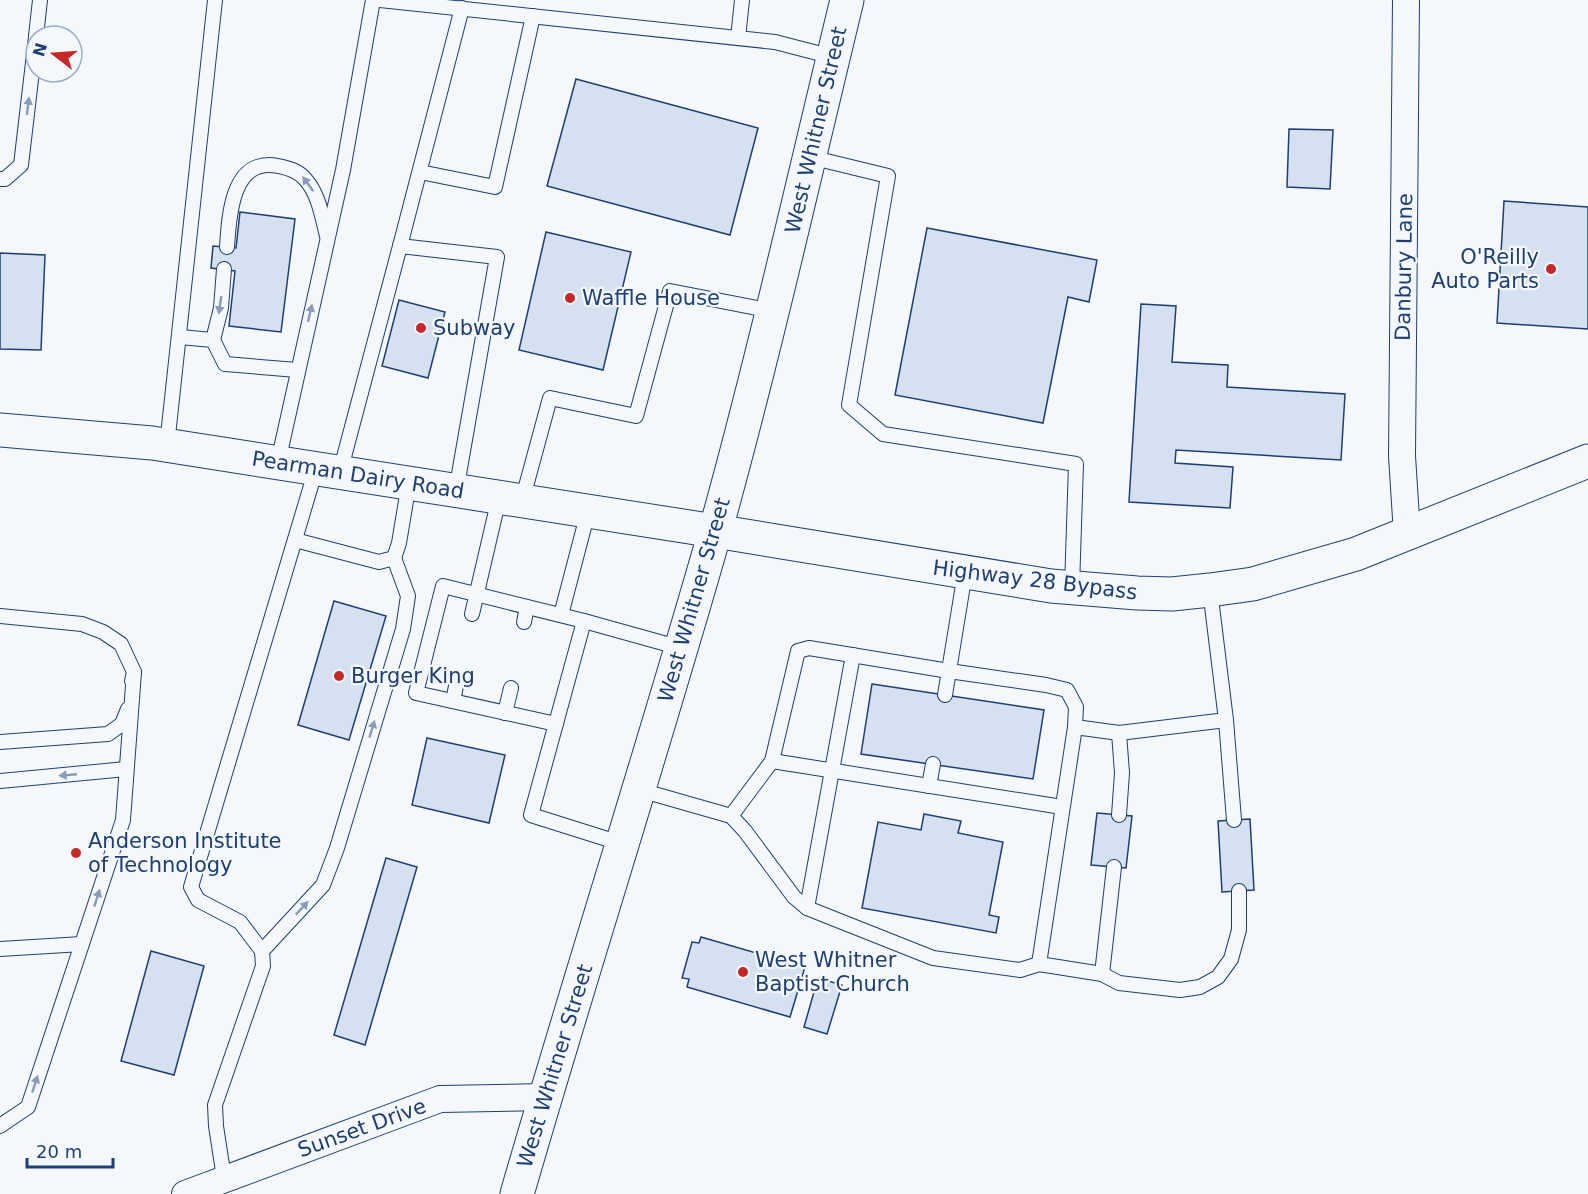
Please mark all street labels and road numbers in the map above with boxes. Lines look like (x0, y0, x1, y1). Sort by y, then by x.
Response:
street label: West Whitner Street (780, 24, 852, 236)
street label: Danbury Lane (1391, 193, 1417, 341)
street label: Pearman Dairy Road (250, 446, 466, 504)
street label: West Whitner Street (653, 495, 735, 705)
street label: Highway 28 Bypass (931, 556, 1139, 604)
street label: West Whitner Street (513, 961, 597, 1171)
street label: Sunset Drive (295, 1094, 429, 1162)

